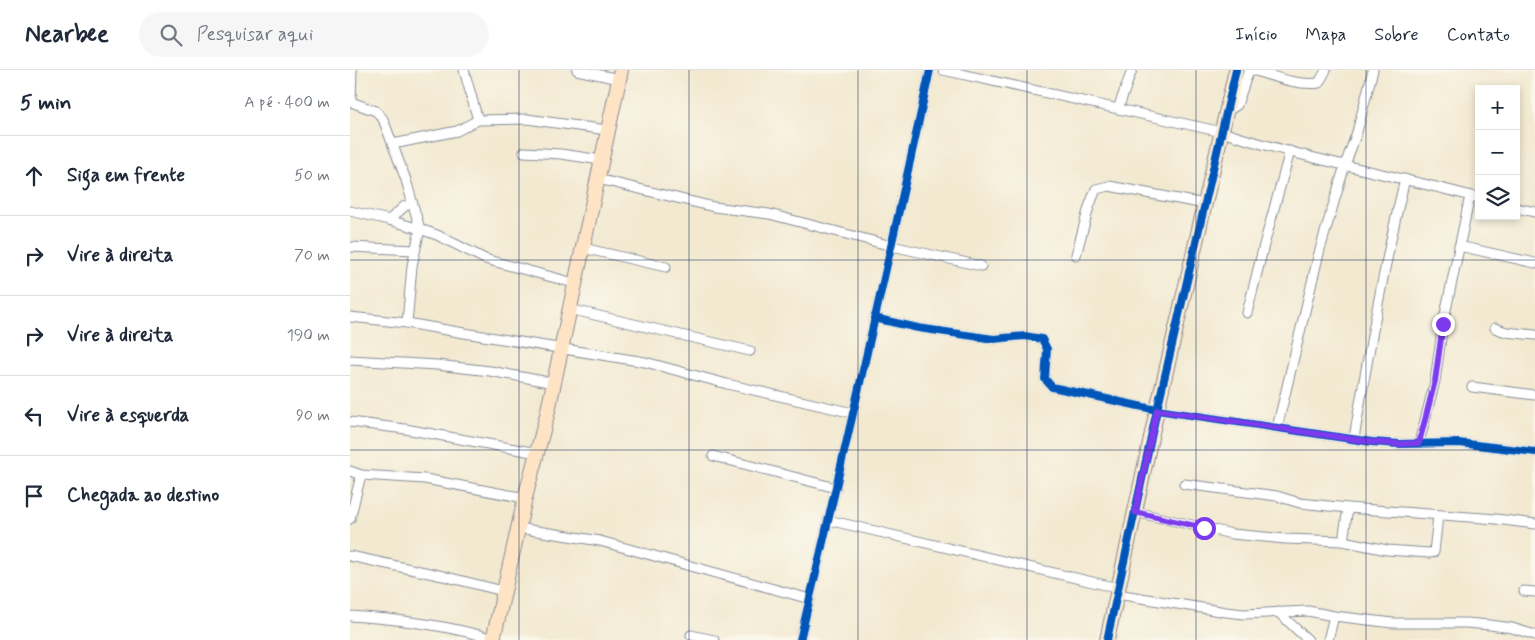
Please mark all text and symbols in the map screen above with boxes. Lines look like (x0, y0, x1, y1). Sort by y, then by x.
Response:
search box (139, 12, 489, 57)
text: Nearbee (25, 19, 109, 50)
icon: search (157, 21, 185, 49)
text: Pesquisar aqui (197, 22, 313, 47)
text: Início (1235, 23, 1277, 47)
text: Mapa (1305, 23, 1346, 47)
text: Sobre (1374, 23, 1419, 47)
text: Contato (1447, 23, 1510, 47)
map controls (1475, 85, 1520, 220)
button: + (1475, 85, 1520, 130)
text: 5 min (20, 89, 72, 117)
text: A pé · 400 m (244, 92, 330, 113)
button: − (1475, 130, 1520, 175)
icon: ahead (20, 162, 48, 190)
text: Siga em frente (67, 163, 185, 188)
text: 50 m (294, 165, 330, 186)
button: layers (1475, 175, 1520, 220)
icon: right (20, 242, 48, 270)
text: Vire à direita (67, 243, 173, 268)
text: 70 m (294, 245, 330, 266)
route end (1432, 313, 1455, 336)
icon: right (20, 322, 48, 350)
text: Vire à direita (67, 323, 173, 348)
text: 190 m (287, 325, 330, 346)
icon: left (20, 402, 48, 430)
text: Vire à esquerda (67, 403, 189, 428)
text: 90 m (296, 405, 330, 426)
icon: arrive (20, 482, 48, 510)
text: Chegada ao destino (67, 483, 219, 508)
route start (1193, 517, 1216, 540)

